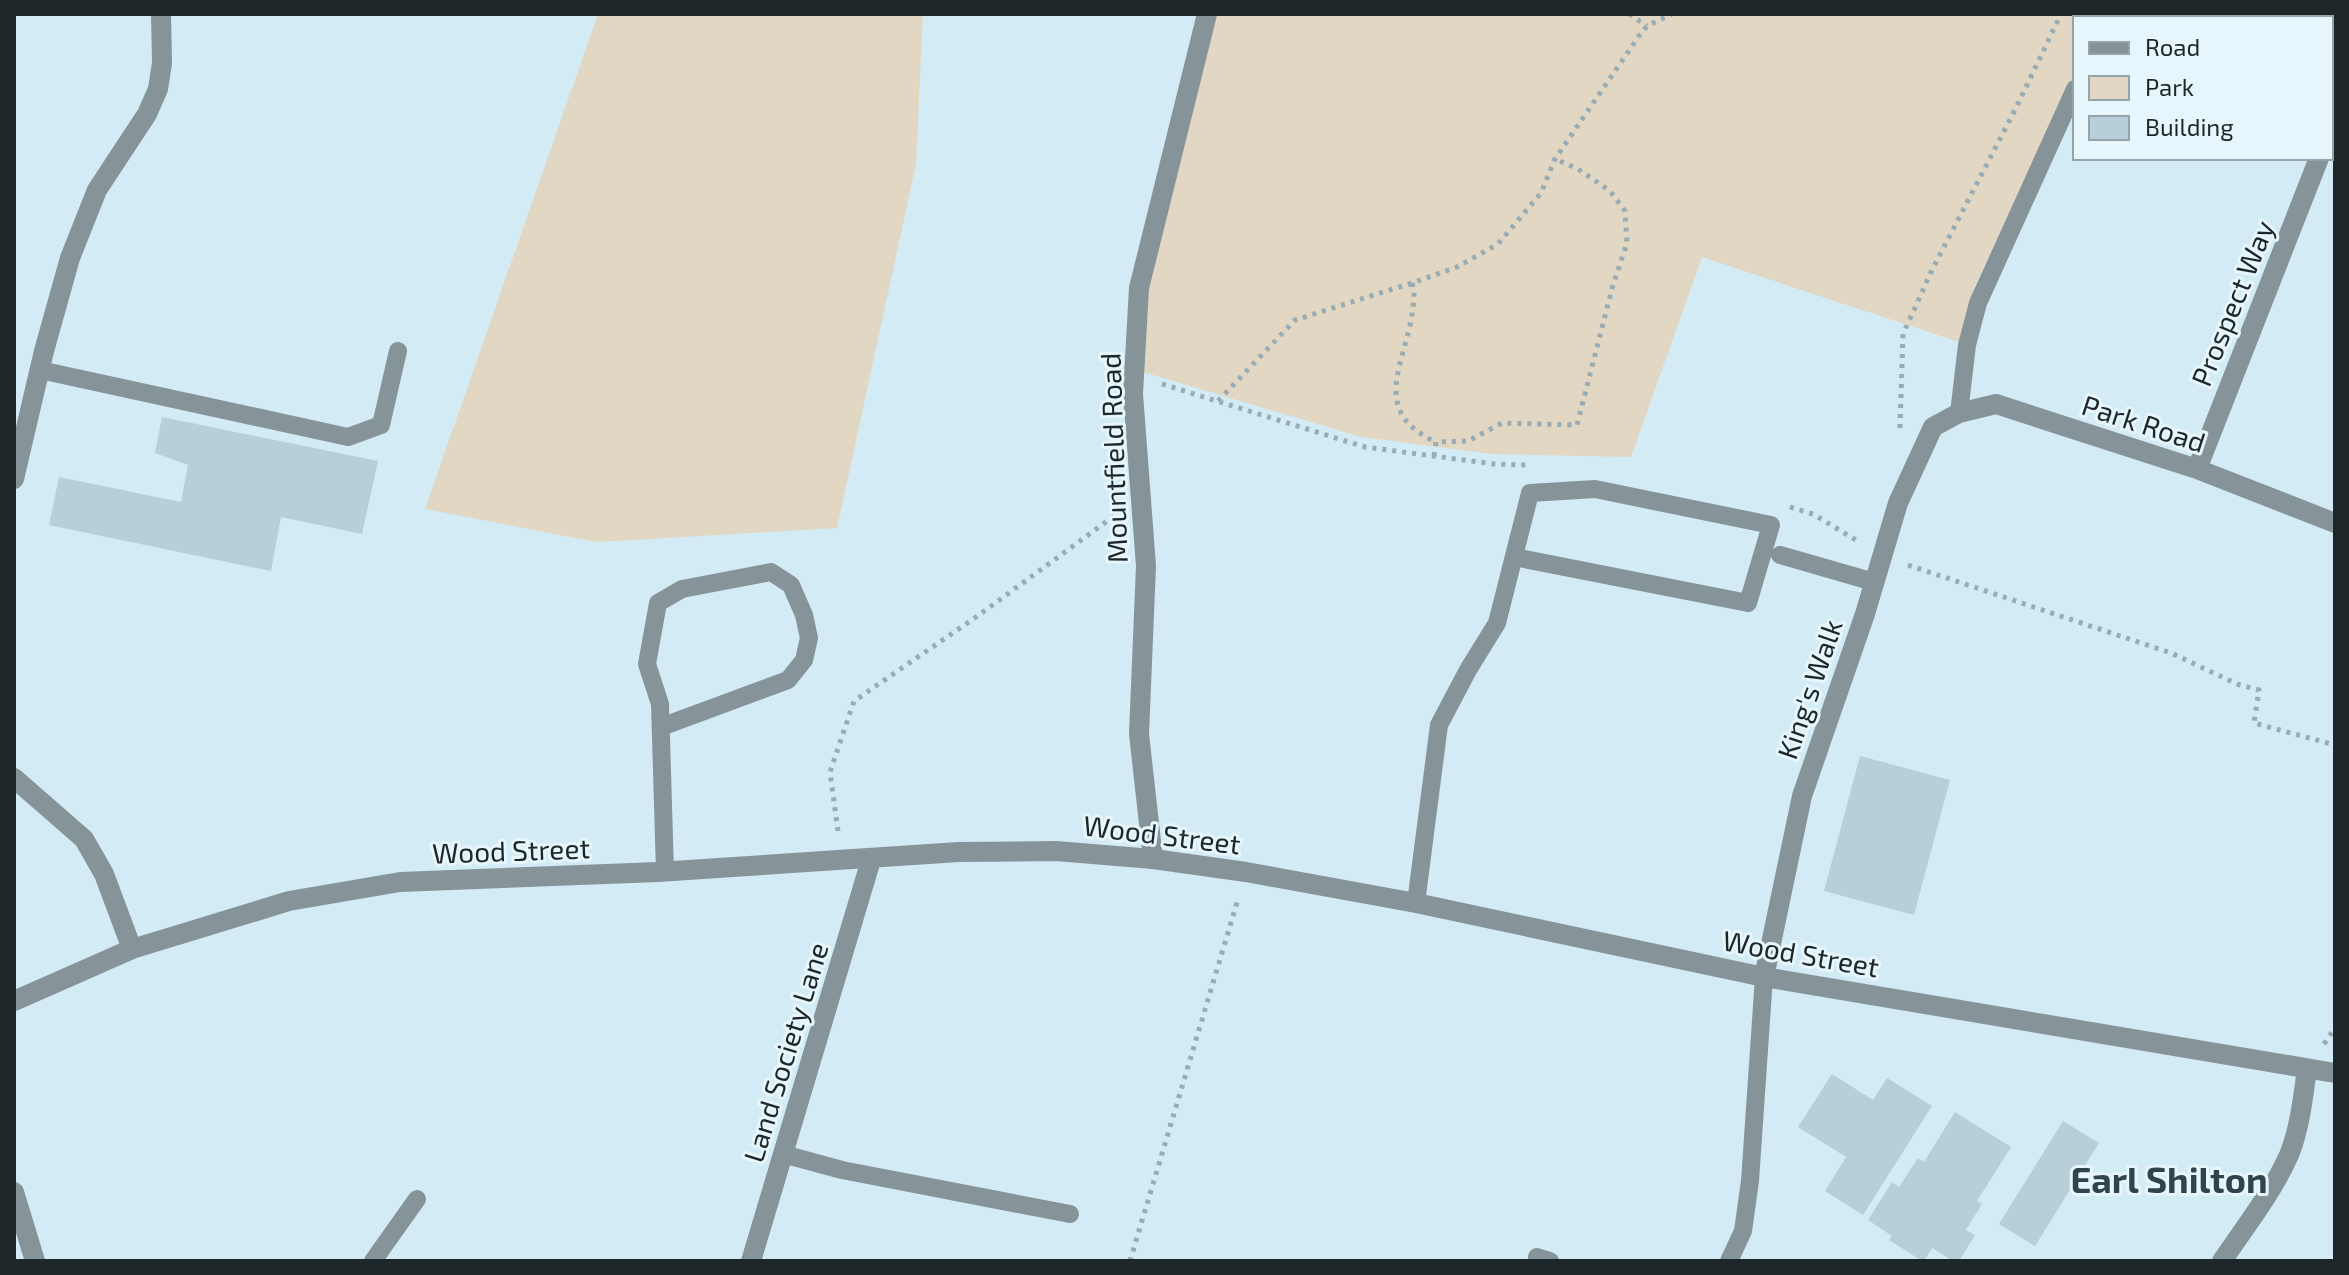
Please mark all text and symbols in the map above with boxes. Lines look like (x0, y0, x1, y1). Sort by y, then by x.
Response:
legend (2073, 16, 2333, 160)
text: Road (2145, 32, 2200, 61)
text: Park (2145, 72, 2194, 101)
text: Building (2145, 112, 2234, 141)
street label: Prospect Way (2183, 215, 2281, 391)
street label: Mountfield Road (1092, 352, 1134, 564)
street label: Park Road (2078, 387, 2210, 459)
street label: King's Walk (1769, 615, 1849, 763)
street label: Wood Street (1082, 808, 1242, 860)
street label: Wood Street (431, 830, 591, 870)
street label: Wood Street (1720, 923, 1882, 983)
street label: Land Society Lane (735, 938, 835, 1166)
district label: Earl Shilton (2070, 1157, 2268, 1200)

